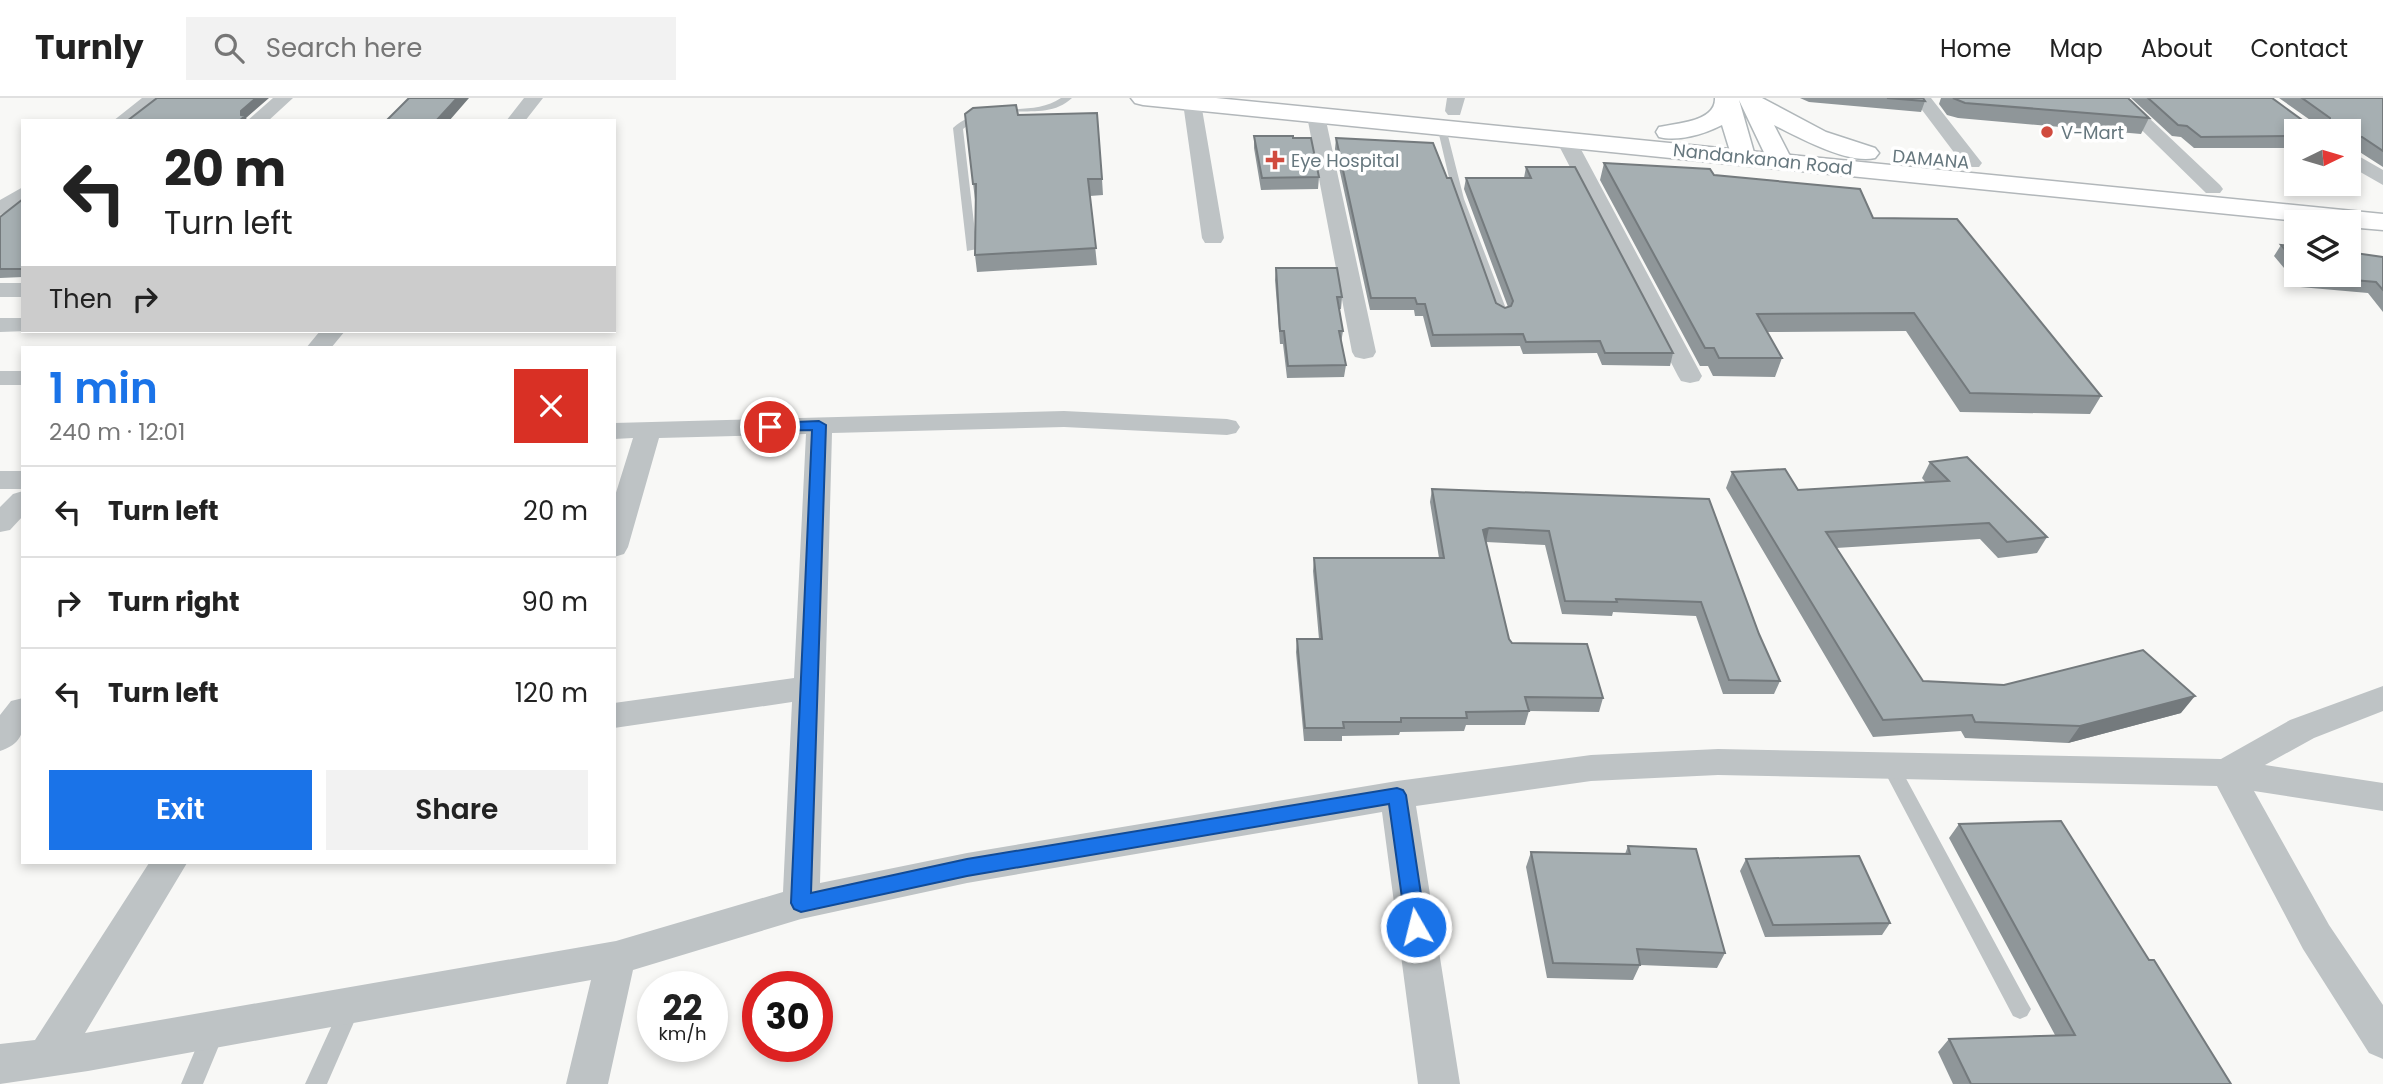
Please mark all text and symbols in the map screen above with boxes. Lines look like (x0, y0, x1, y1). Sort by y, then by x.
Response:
search box (186, 17, 676, 80)
text: Turnly (35, 24, 144, 71)
icon: search (210, 29, 248, 67)
text: Search here (266, 30, 422, 66)
text: Home (1940, 32, 2012, 65)
text: Map (2050, 32, 2103, 65)
text: About (2141, 32, 2212, 65)
text: Contact (2250, 32, 2348, 65)
north arrow (2284, 119, 2361, 196)
map controls (2284, 119, 2361, 287)
place label: V-Mart (2061, 120, 2124, 145)
marker: V-Mart (2039, 124, 2055, 140)
text: 20 m (164, 135, 286, 203)
street label: Nandankanan Road (1672, 137, 1854, 181)
street label: DAMANA (1891, 143, 1971, 175)
icon: left (49, 147, 140, 238)
place label: Eye Hospital (1291, 148, 1399, 173)
marker: Eye Hospital (1265, 150, 1285, 170)
text: Turn left (164, 200, 293, 245)
button: layers (2284, 210, 2361, 287)
icon: right (126, 280, 164, 318)
text: Then (49, 281, 112, 317)
text: 1 min (49, 359, 158, 418)
button: close (514, 369, 588, 443)
pin (740, 397, 800, 457)
icon: arrive (751, 408, 789, 446)
text: 240 m · 12:01 (49, 416, 185, 448)
icon: left (49, 493, 87, 531)
text: Turn left (108, 493, 219, 529)
text: 20 m (523, 493, 588, 529)
icon: right (49, 584, 87, 622)
text: Turn right (108, 584, 240, 620)
text: 90 m (522, 584, 588, 620)
icon: left (49, 675, 87, 713)
text: Turn left (108, 675, 219, 711)
text: 120 m (515, 675, 588, 711)
button: Exit (49, 770, 312, 850)
button: Share (326, 770, 588, 850)
position arrow (1379, 890, 1453, 964)
speed limit sign: 30 (742, 971, 833, 1062)
text: 22 (663, 983, 702, 1032)
text: km/h (659, 1021, 706, 1046)

